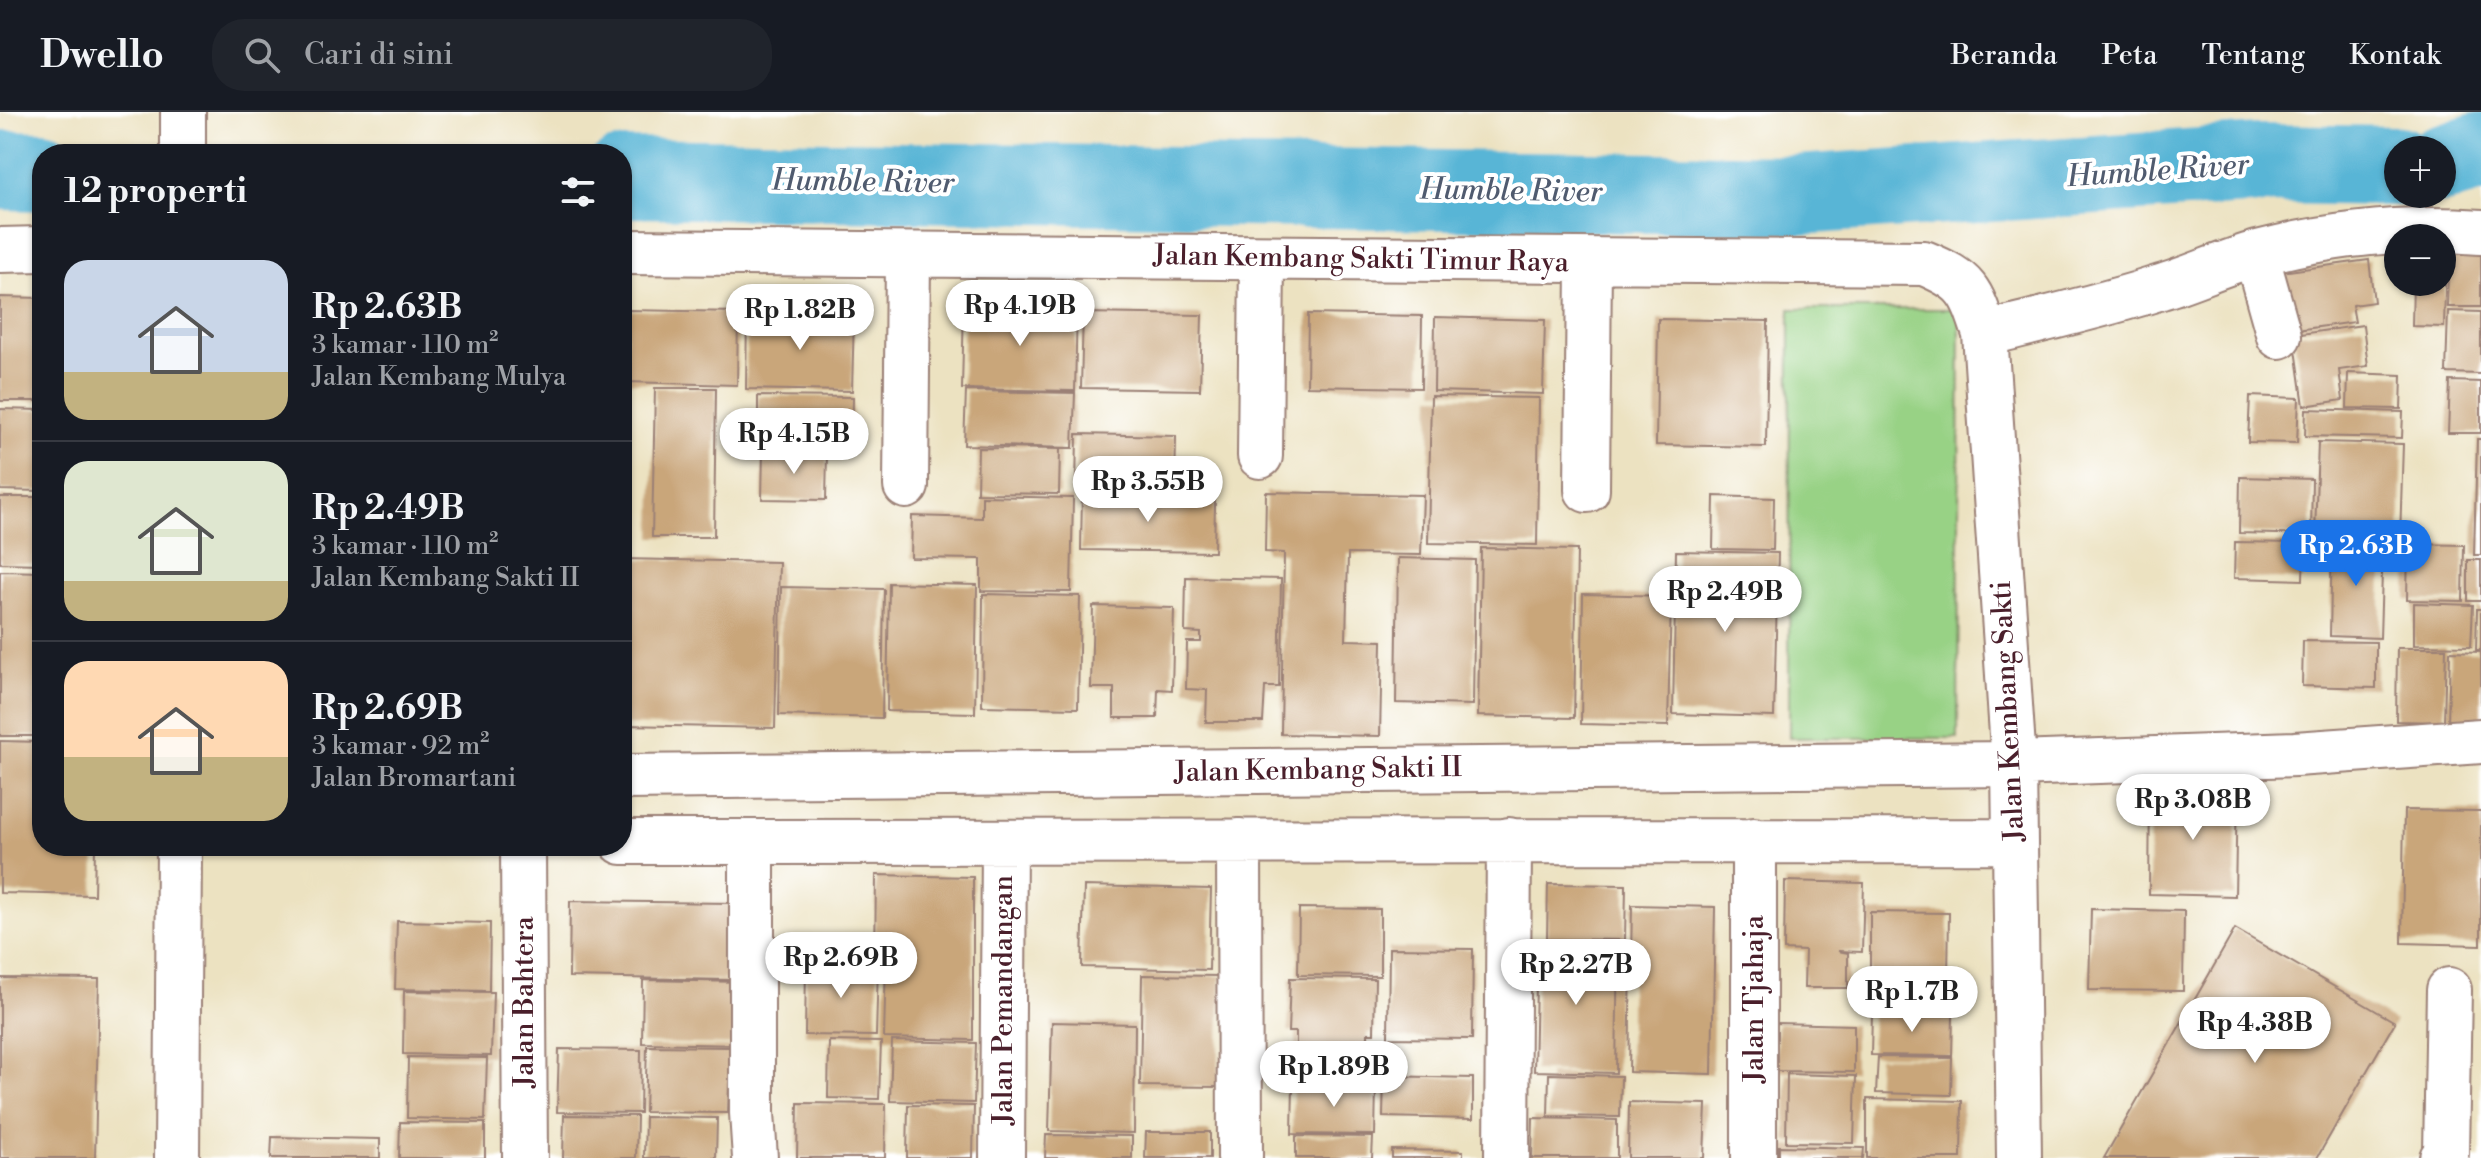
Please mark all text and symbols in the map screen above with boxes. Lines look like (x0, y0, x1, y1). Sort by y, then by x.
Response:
search box (212, 19, 772, 91)
text: Dwello (40, 32, 164, 79)
icon: search (240, 33, 284, 77)
text: Cari di sini (304, 36, 453, 74)
text: Beranda (1951, 38, 2057, 73)
text: Peta (2101, 38, 2158, 73)
text: Tentang (2202, 38, 2305, 73)
text: Kontak (2349, 38, 2441, 73)
map controls (2384, 136, 2456, 296)
button: + (2384, 136, 2456, 208)
water label: Humble River (2065, 146, 2252, 196)
water label: Humble River (770, 161, 956, 203)
icon: filters (556, 170, 600, 214)
water label: Humble River (1418, 170, 1604, 212)
text: 12 properti (64, 171, 247, 213)
button: − (2384, 224, 2456, 296)
street label: Jalan Kembang Sakti Timur Raya (1152, 238, 1570, 280)
pin: Rp 4.19B (937, 280, 1103, 348)
pin: Rp 1.82B (717, 284, 883, 352)
text: Rp 2.63B (312, 287, 462, 329)
text: Rp 4.19B (964, 290, 1076, 322)
icon: home (128, 292, 224, 388)
text: Rp 1.82B (744, 294, 856, 326)
text: 3 kamar · 110 m² (312, 329, 498, 361)
text: Jalan Kembang Mulya (312, 361, 566, 393)
pin: Rp 4.15B (711, 408, 877, 476)
text: Rp 4.15B (738, 418, 850, 450)
pin: Rp 3.55B (1065, 456, 1231, 524)
text: Rp 3.55B (1091, 466, 1205, 498)
text: Rp 2.49B (312, 488, 465, 530)
icon: home (128, 493, 224, 589)
pin: Rp 2.63B (2273, 520, 2439, 588)
text: 3 kamar · 110 m² (312, 530, 498, 562)
text: Rp 2.63B (2299, 530, 2413, 562)
text: Jalan Kembang Sakti II (312, 562, 579, 594)
pin: Rp 2.49B (1642, 566, 1808, 634)
text: Rp 2.49B (1667, 576, 1783, 608)
street label: Jalan Kembang Sakti (1984, 580, 2032, 843)
text: Rp 2.69B (312, 688, 463, 730)
icon: home (128, 693, 224, 789)
text: 3 kamar · 92 m² (312, 730, 489, 762)
street label: Jalan Kembang Sakti II (1173, 750, 1463, 790)
text: Jalan Bromartani (312, 762, 516, 794)
pin: Rp 3.08B (2110, 774, 2276, 842)
text: Rp 3.08B (2134, 784, 2252, 816)
street label: Jalan Pemandangan (986, 875, 1021, 1126)
street label: Jalan Tjahaja (1737, 914, 1772, 1084)
street label: Jalan Bahtera (507, 915, 542, 1089)
pin: Rp 2.69B (758, 932, 924, 1000)
pin: Rp 2.27B (1493, 939, 1659, 1007)
text: Rp 2.69B (783, 942, 899, 974)
text: Rp 2.27B (1519, 949, 1633, 981)
pin: Rp 1.7B (1838, 966, 1986, 1034)
text: Rp 1.7B (1865, 976, 1959, 1008)
pin: Rp 4.38B (2172, 997, 2338, 1065)
text: Rp 4.38B (2197, 1007, 2313, 1039)
pin: Rp 1.89B (1251, 1041, 1417, 1109)
text: Rp 1.89B (1278, 1051, 1390, 1083)

